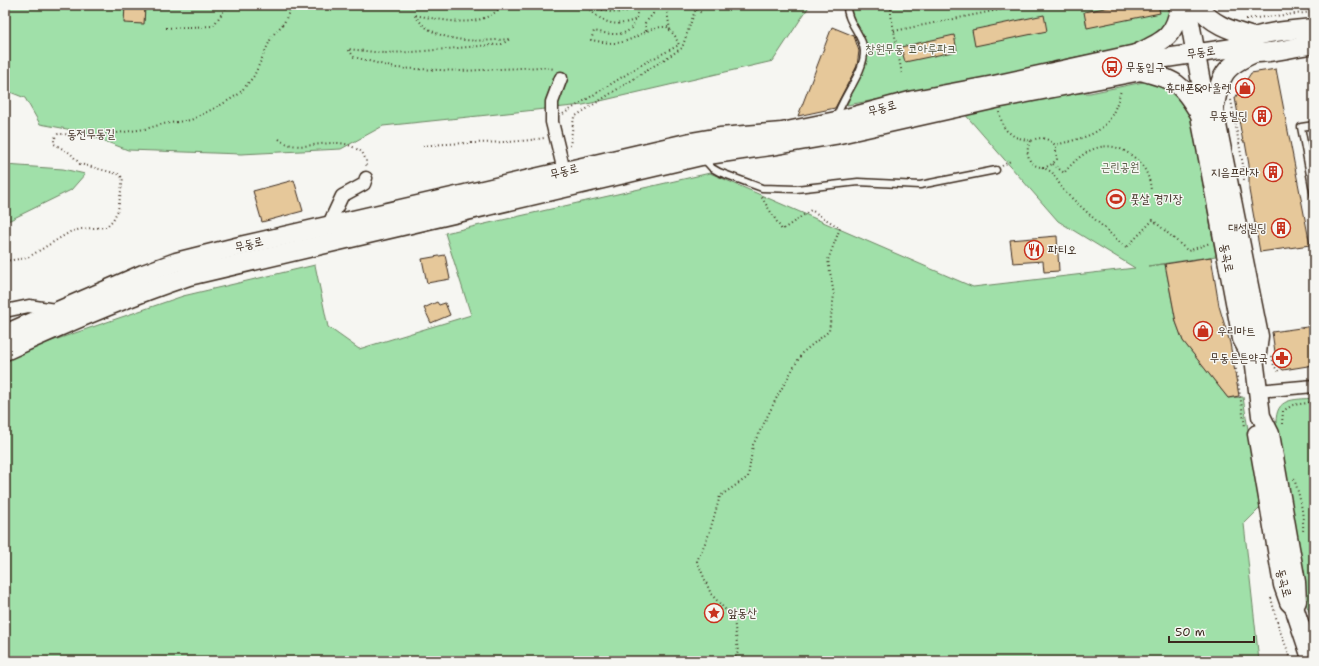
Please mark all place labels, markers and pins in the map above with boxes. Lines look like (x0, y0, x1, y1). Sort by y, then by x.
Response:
bus stop icon: 무동입구 (1101, 56, 1123, 78)
place label: 무동입구 (1126, 59, 1165, 75)
shop icon: 휴대폰&아울렛 (1234, 77, 1256, 99)
place label: 휴대폰&아울렛 (1166, 80, 1231, 96)
building icon: 무동빌딩 (1251, 105, 1273, 127)
place label: 무동빌딩 (1209, 108, 1248, 124)
building icon: 지음프라자 (1262, 161, 1284, 183)
place label: 지음프라자 (1211, 164, 1259, 180)
sports icon: 풋살 경기장 (1105, 188, 1127, 210)
place label: 풋살 경기장 (1130, 191, 1183, 207)
building icon: 대성빌딩 (1270, 217, 1292, 239)
place label: 대성빌딩 (1228, 220, 1267, 236)
restaurant icon: 파티오 (1023, 239, 1045, 261)
place label: 파티오 (1048, 242, 1077, 258)
shop icon: 우리마트 (1192, 320, 1214, 342)
place label: 우리마트 (1217, 323, 1256, 339)
pharmacy icon: 무동튼튼약국 (1271, 347, 1293, 369)
place label: 무동튼튼약국 (1210, 350, 1268, 366)
place icon: 앞동산 (703, 602, 725, 624)
place label: 앞동산 (728, 605, 757, 621)

